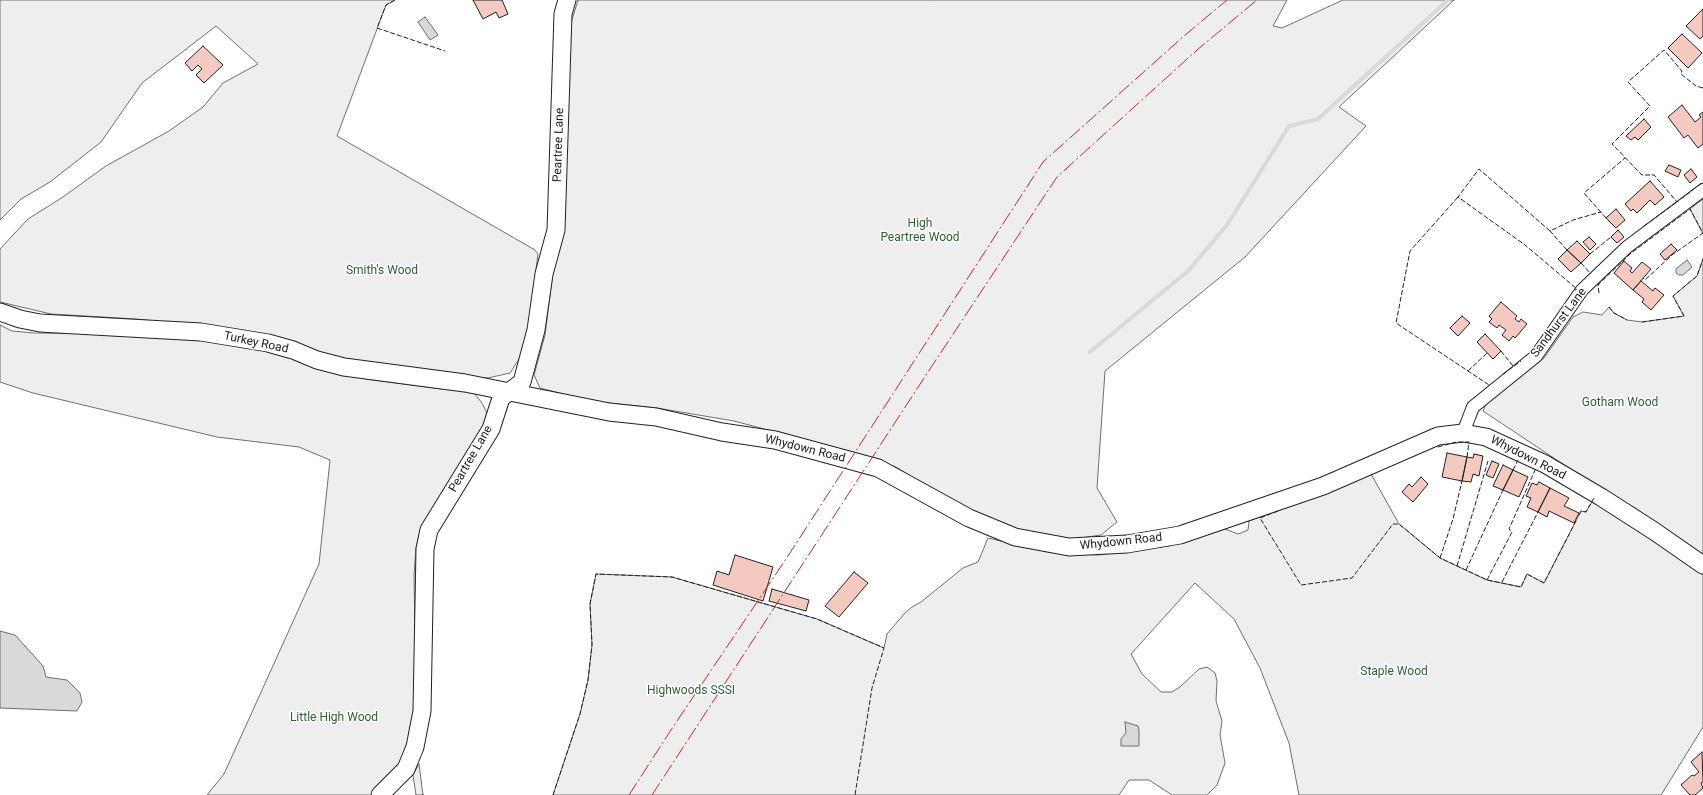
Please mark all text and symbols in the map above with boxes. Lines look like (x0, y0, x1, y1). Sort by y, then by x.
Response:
street label: Peartree Lane (551, 108, 567, 182)
park label: High Peartree Wood (880, 217, 960, 245)
park label: Smith's Wood (346, 264, 418, 278)
street label: Sandhurst Lane (1528, 285, 1590, 361)
street label: Turkey Road (222, 329, 290, 357)
park label: Gotham Wood (1582, 396, 1658, 410)
street label: Peartree Lane (446, 423, 496, 495)
street label: Whydown Road (763, 432, 847, 466)
street label: Whydown Road (1488, 433, 1568, 483)
street label: Whydown Road (1079, 531, 1163, 553)
park label: Staple Wood (1360, 665, 1428, 679)
park label: Highwoods SSSI (647, 684, 735, 698)
park label: Little High Wood (290, 711, 378, 725)

